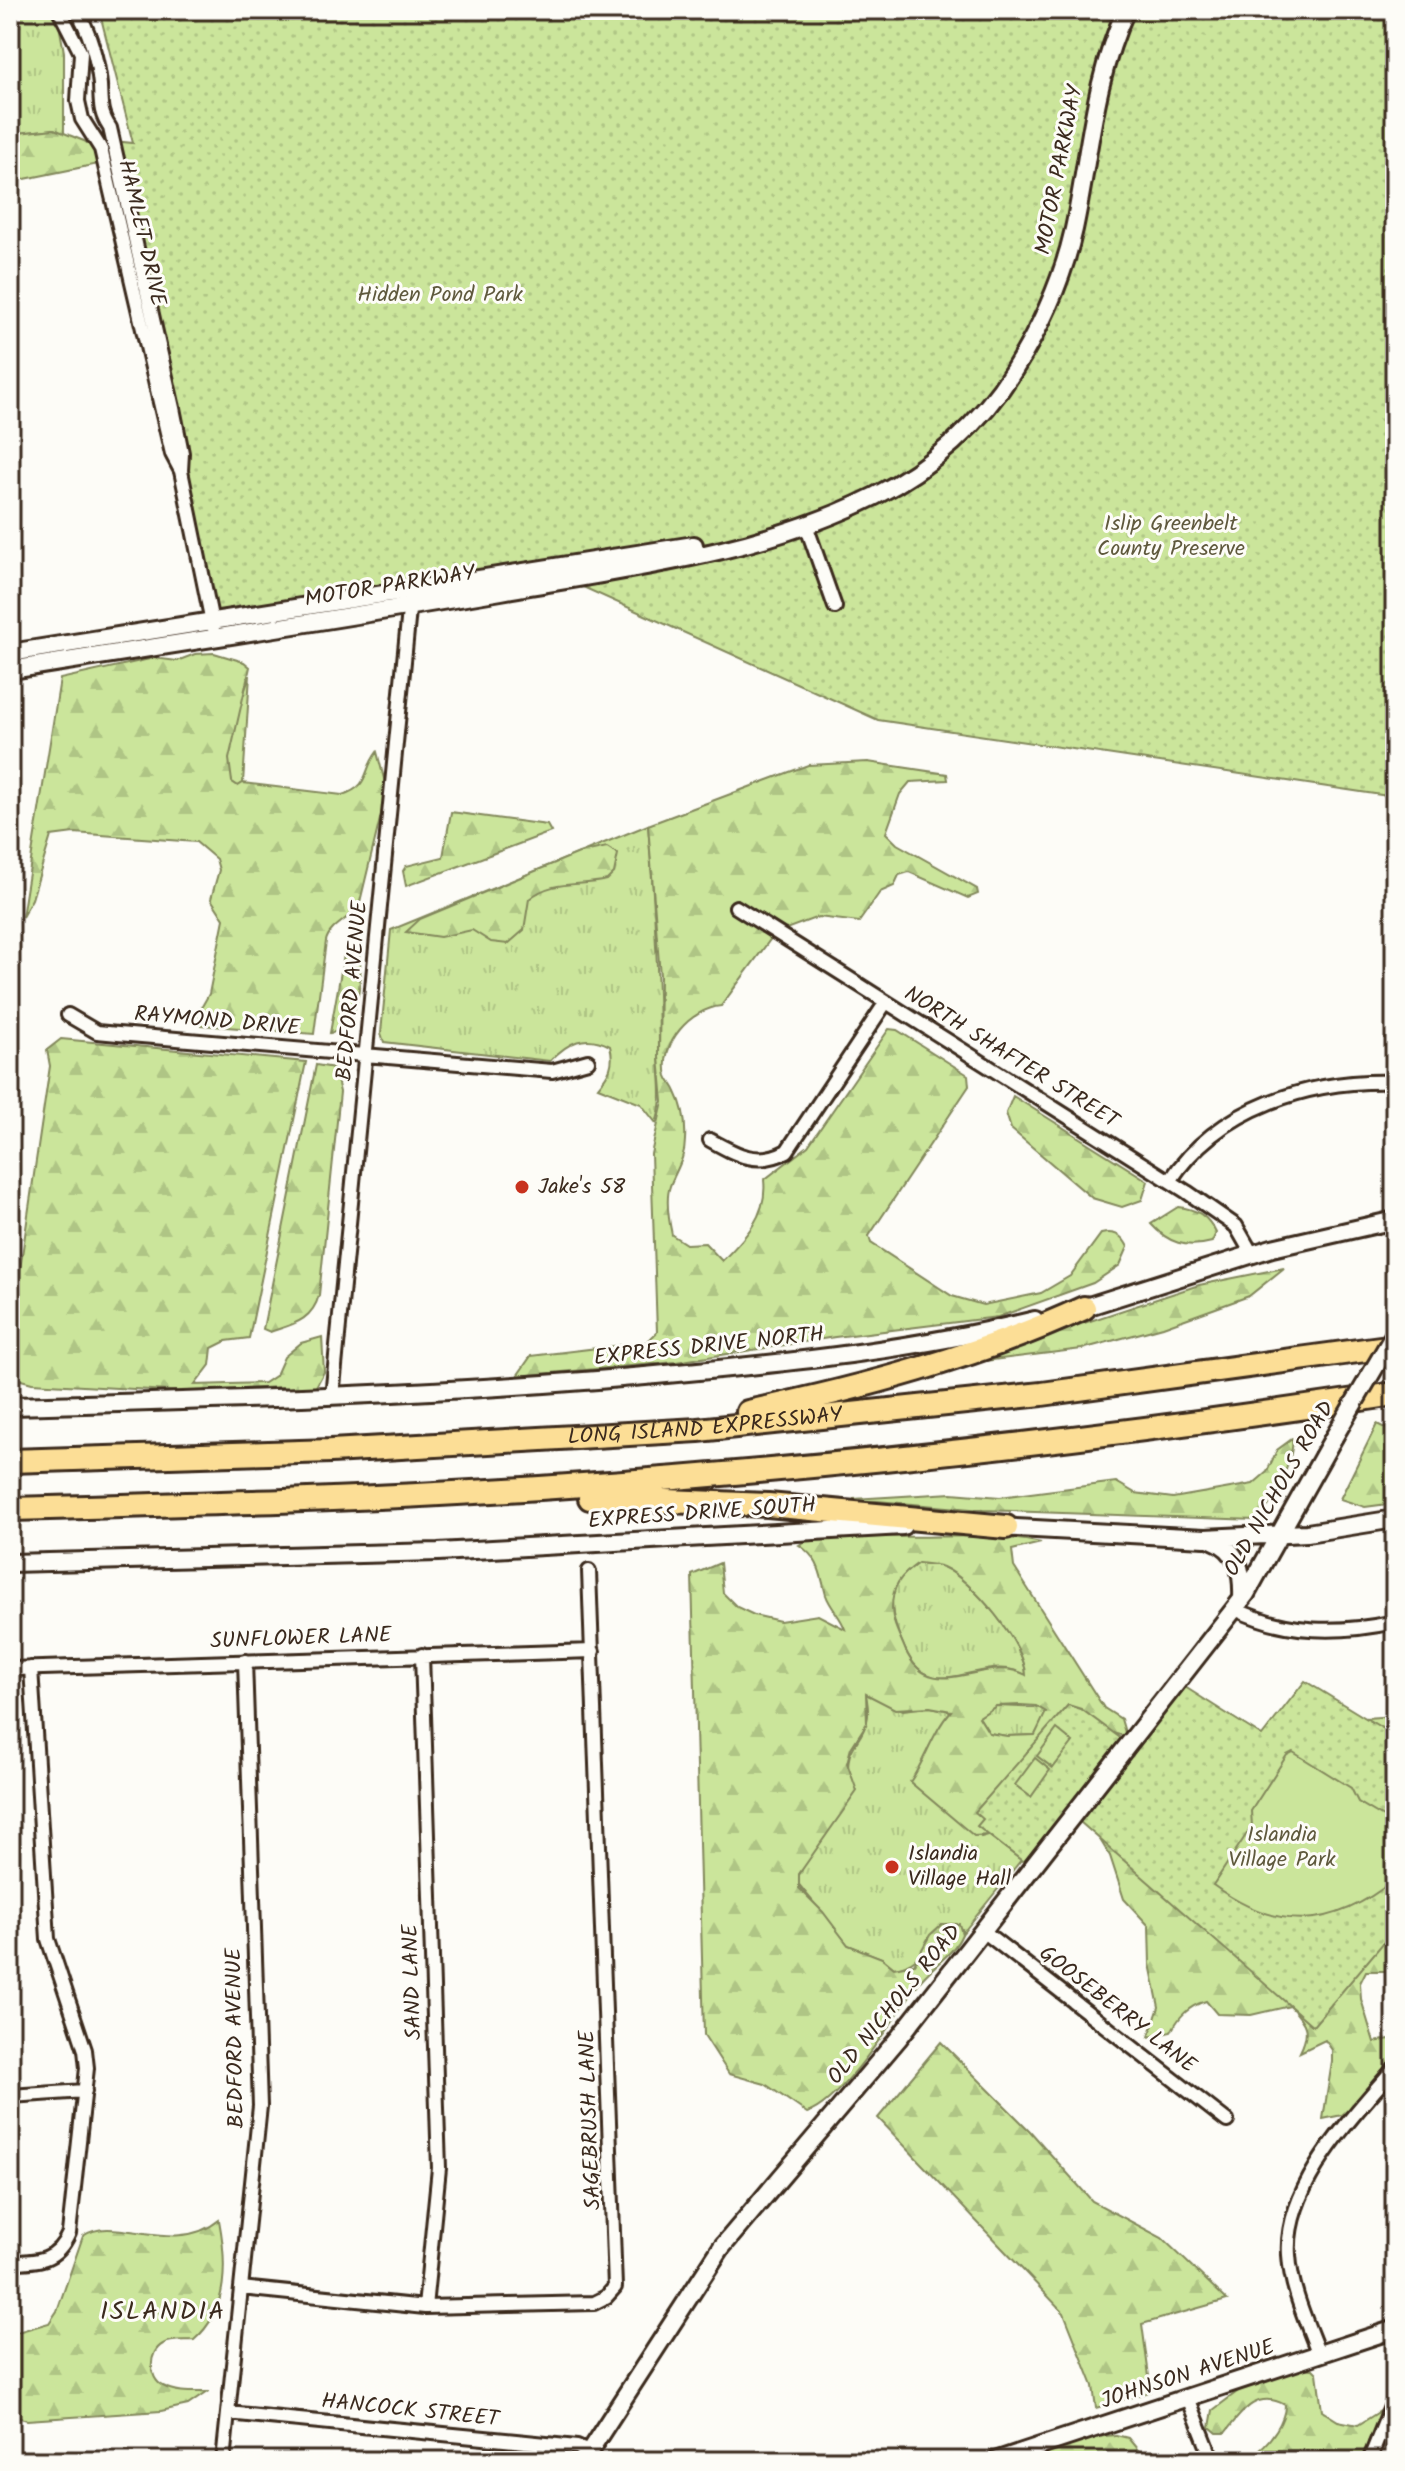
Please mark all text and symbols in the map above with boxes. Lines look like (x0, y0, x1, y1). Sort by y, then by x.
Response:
street label: MOTOR PARKWAY (1026, 81, 1094, 258)
street label: HAMLET DRIVE (107, 156, 175, 311)
park label: Hidden Pond Park (357, 278, 524, 313)
park label: Islip Greenbelt County Preserve (1097, 507, 1245, 567)
street label: MOTOR PARKWAY (302, 556, 479, 618)
street label: BEDFORD AVENUE (328, 898, 378, 1083)
street label: NORTH SHAFTER STREET (897, 977, 1127, 1140)
street label: RAYMOND DRIVE (133, 997, 302, 1047)
place label: Jake's 58 (538, 1170, 626, 1205)
marker: Jake's 58 (513, 1178, 531, 1196)
street label: EXPRESS DRIVE NORTH (592, 1317, 826, 1377)
street label: OLD NICHOLS ROAD (1215, 1394, 1345, 1584)
street label: LONG ISLAND EXPRESSWAY (567, 1397, 845, 1455)
street label: EXPRESS DRIVE SOUTH (587, 1489, 817, 1539)
street label: SUNFLOWER LANE (210, 1618, 393, 1660)
park label: Islandia Village Park (1228, 1818, 1336, 1878)
place label: Islandia Village Hall (908, 1837, 1012, 1897)
marker: Islandia Village Hall (883, 1858, 901, 1876)
street label: OLD NICHOLS ROAD (819, 1917, 971, 2093)
street label: SAND LANE (393, 1922, 433, 2041)
street label: GOOSEBERRY LANE (1031, 1937, 1204, 2084)
street label: BEDFORD AVENUE (217, 1946, 255, 2129)
street label: SAGEBRUSH LANE (570, 2028, 612, 2210)
district label: ISLANDIA (100, 2291, 226, 2333)
street label: JOHNSON AVENUE (1096, 2330, 1281, 2420)
street label: HANCOCK STREET (319, 2384, 503, 2438)

